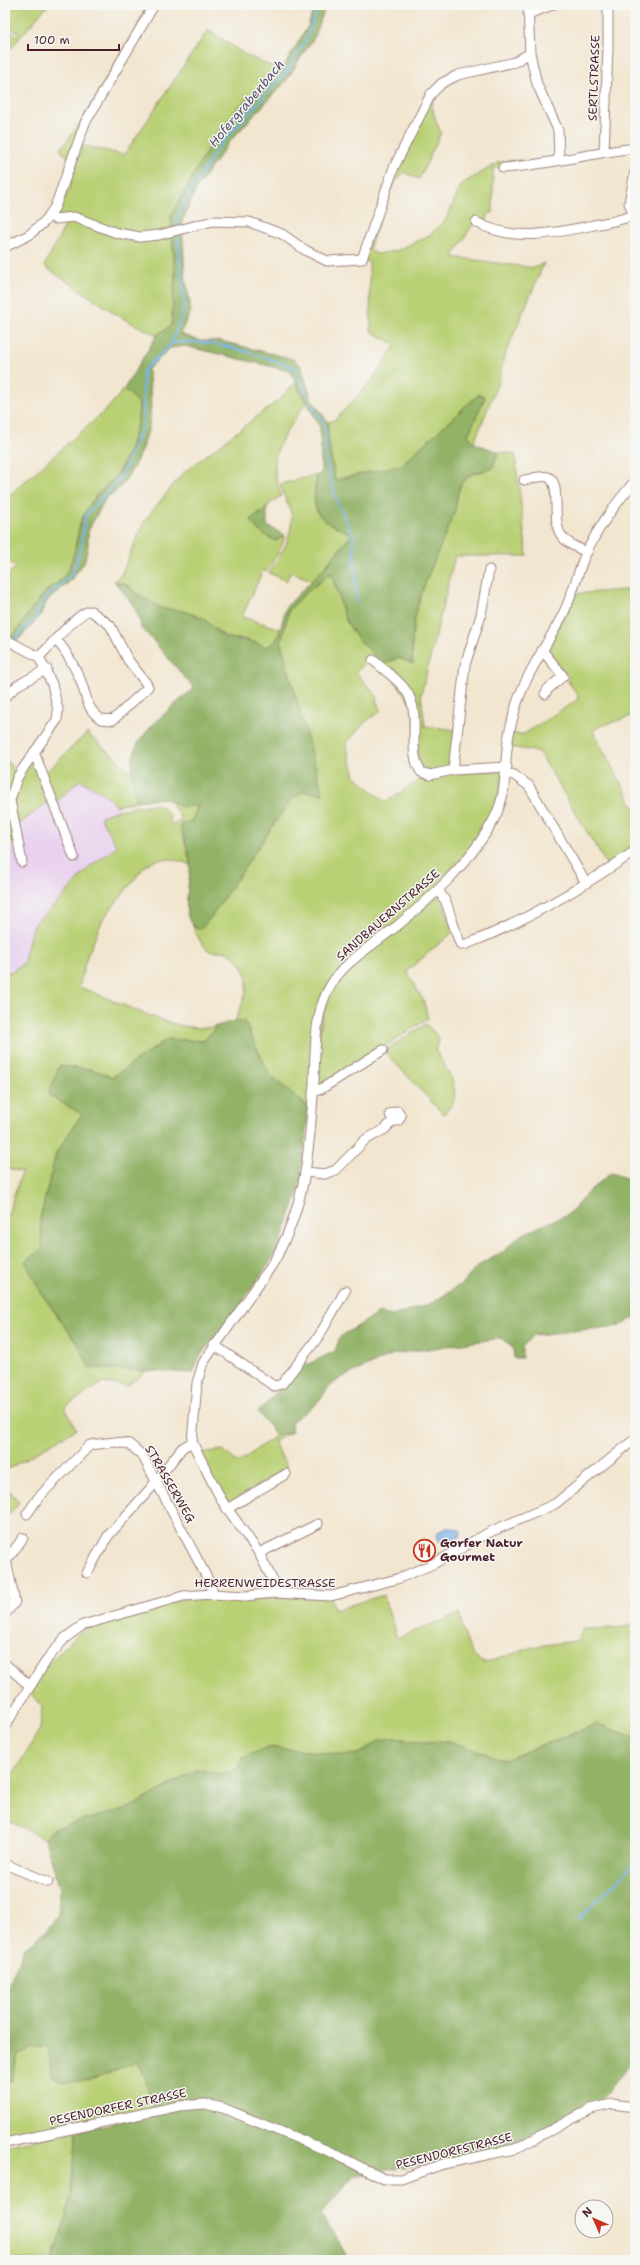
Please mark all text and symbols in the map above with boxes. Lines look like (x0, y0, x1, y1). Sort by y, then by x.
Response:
scale bar (28, 26, 119, 52)
text: 100 m (34, 32, 70, 48)
street label: SERTLSTRASSE (584, 34, 604, 122)
water label: Hofergrabenbach (205, 56, 288, 151)
street label: SANDBAUERNSTRASSE (333, 866, 443, 964)
street label: STRASSERWEG (141, 1442, 199, 1526)
place label: Gorfer Natur Gourmet (440, 1535, 524, 1565)
restaurant icon: Gorfer Natur Gourmet (412, 1537, 438, 1563)
street label: HERRENWEIDESTRASSE (194, 1575, 336, 1591)
street label: PESENDORFER STRASSE (48, 2085, 188, 2129)
street label: PESENDORFSTRASSE (394, 2129, 514, 2173)
north arrow (574, 2199, 614, 2239)
text: N (579, 2204, 596, 2221)

